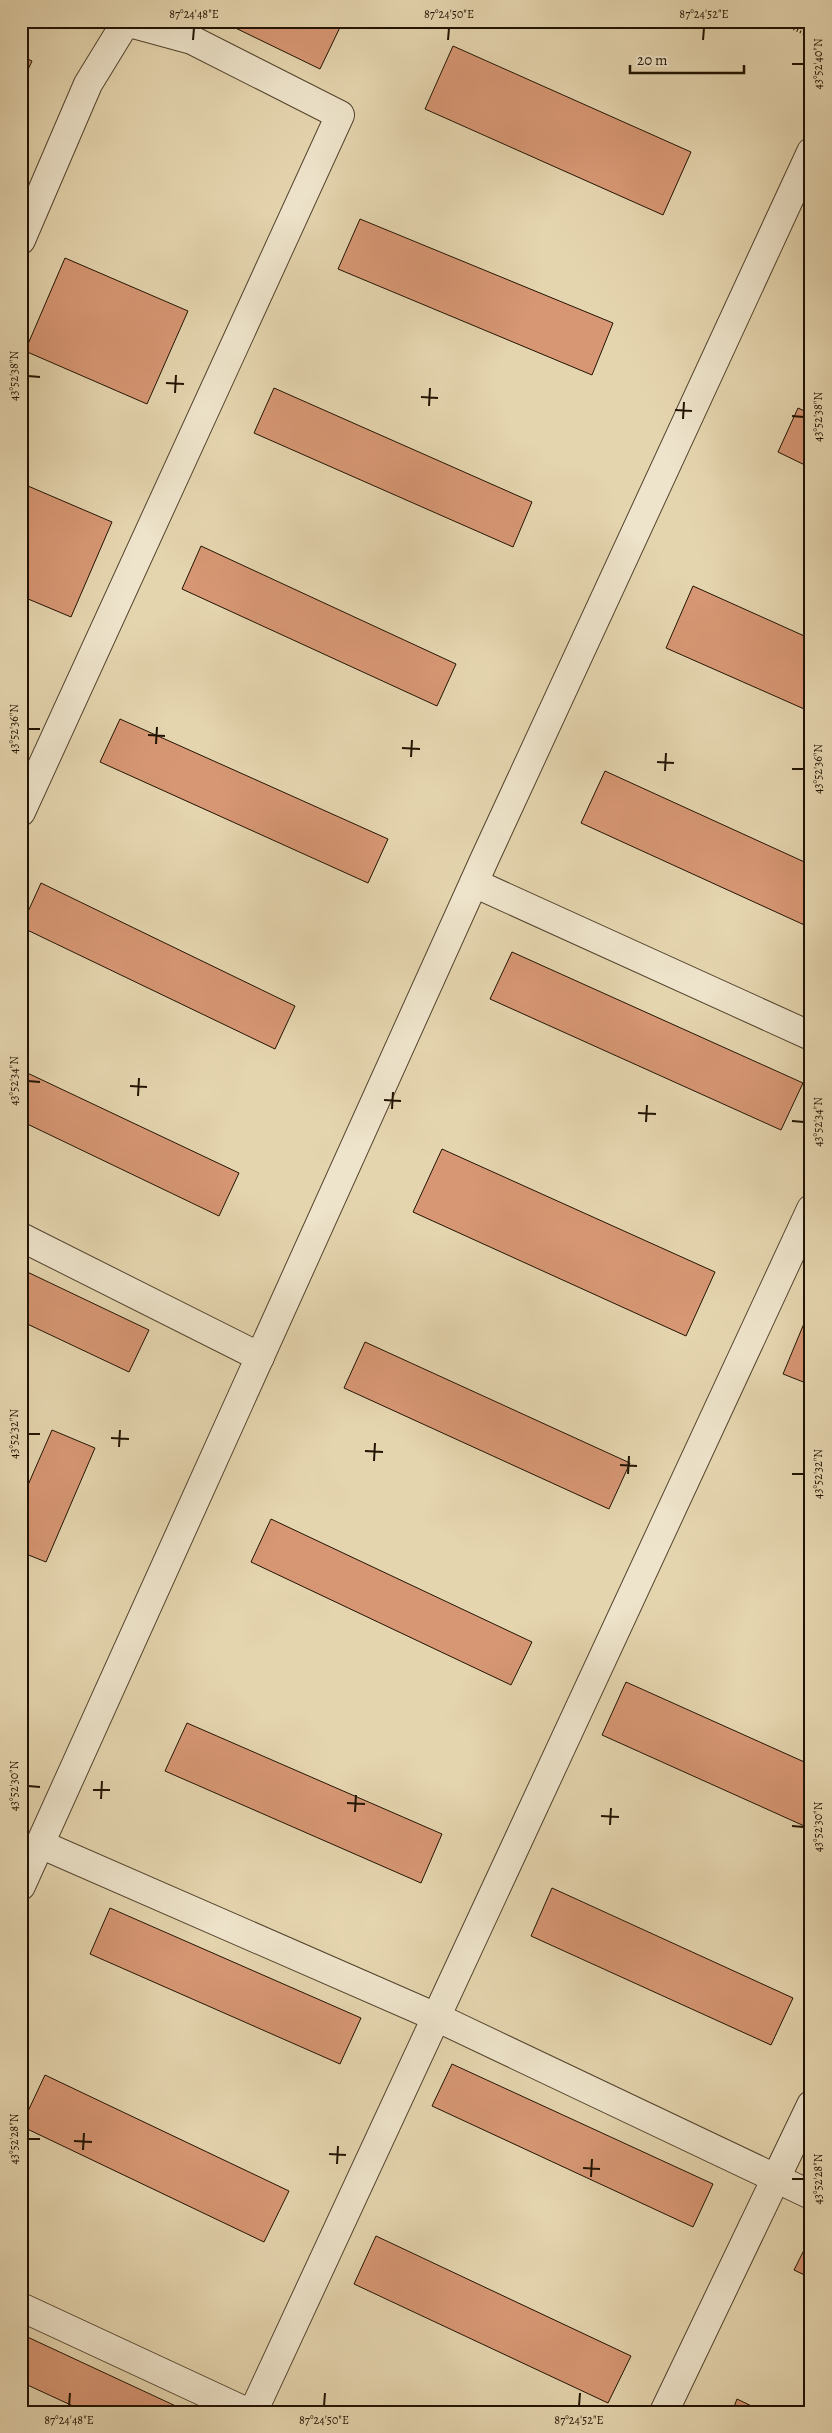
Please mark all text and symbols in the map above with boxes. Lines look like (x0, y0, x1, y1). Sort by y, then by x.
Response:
text: 87°24'48"E (169, 6, 219, 22)
text: 87°24'50"E (424, 6, 474, 22)
text: 87°24'52"E (679, 6, 729, 22)
text: 43°52'40"N (810, 38, 826, 90)
scale bar (630, 42, 743, 74)
text: 20 m (637, 50, 668, 70)
text: 43°52'38"N (6, 351, 22, 401)
text: 43°52'38"N (810, 392, 826, 442)
text: 43°52'36"N (6, 704, 22, 754)
text: 43°52'36"N (810, 744, 826, 794)
text: 43°52'34"N (6, 1056, 22, 1106)
text: 43°52'34"N (810, 1097, 826, 1147)
text: 43°52'32"N (6, 1409, 22, 1459)
text: 43°52'32"N (810, 1449, 826, 1499)
text: 43°52'30"N (6, 1760, 22, 1811)
text: 43°52'30"N (810, 1801, 826, 1852)
text: 43°52'28"N (6, 2113, 22, 2164)
text: 43°52'28"N (810, 2153, 826, 2204)
text: 87°24'48"E (44, 2412, 94, 2428)
text: 87°24'50"E (299, 2412, 349, 2428)
text: 87°24'52"E (554, 2412, 604, 2428)

